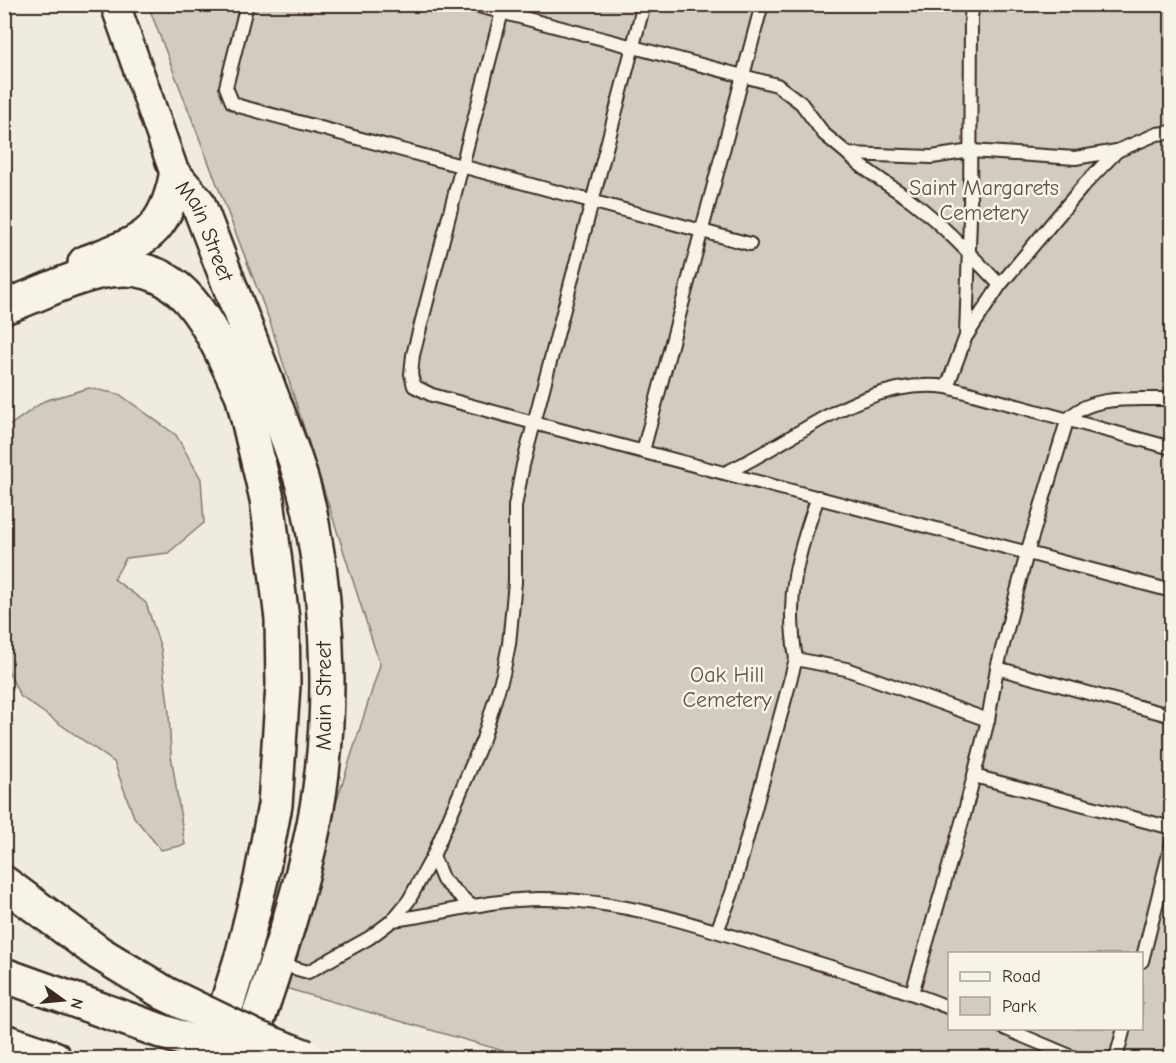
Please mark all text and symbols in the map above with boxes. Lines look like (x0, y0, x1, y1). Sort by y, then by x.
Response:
street label: Main Street (170, 175, 239, 286)
park label: Saint Margarets Cemetery (909, 175, 1059, 226)
street label: Main Street (311, 641, 337, 751)
park label: Oak Hill Cemetery (683, 662, 772, 713)
legend (948, 952, 1143, 1030)
text: Road (1002, 966, 1041, 987)
north arrow (33, 970, 93, 1030)
text: N (66, 996, 87, 1011)
text: Park (1002, 996, 1037, 1017)

